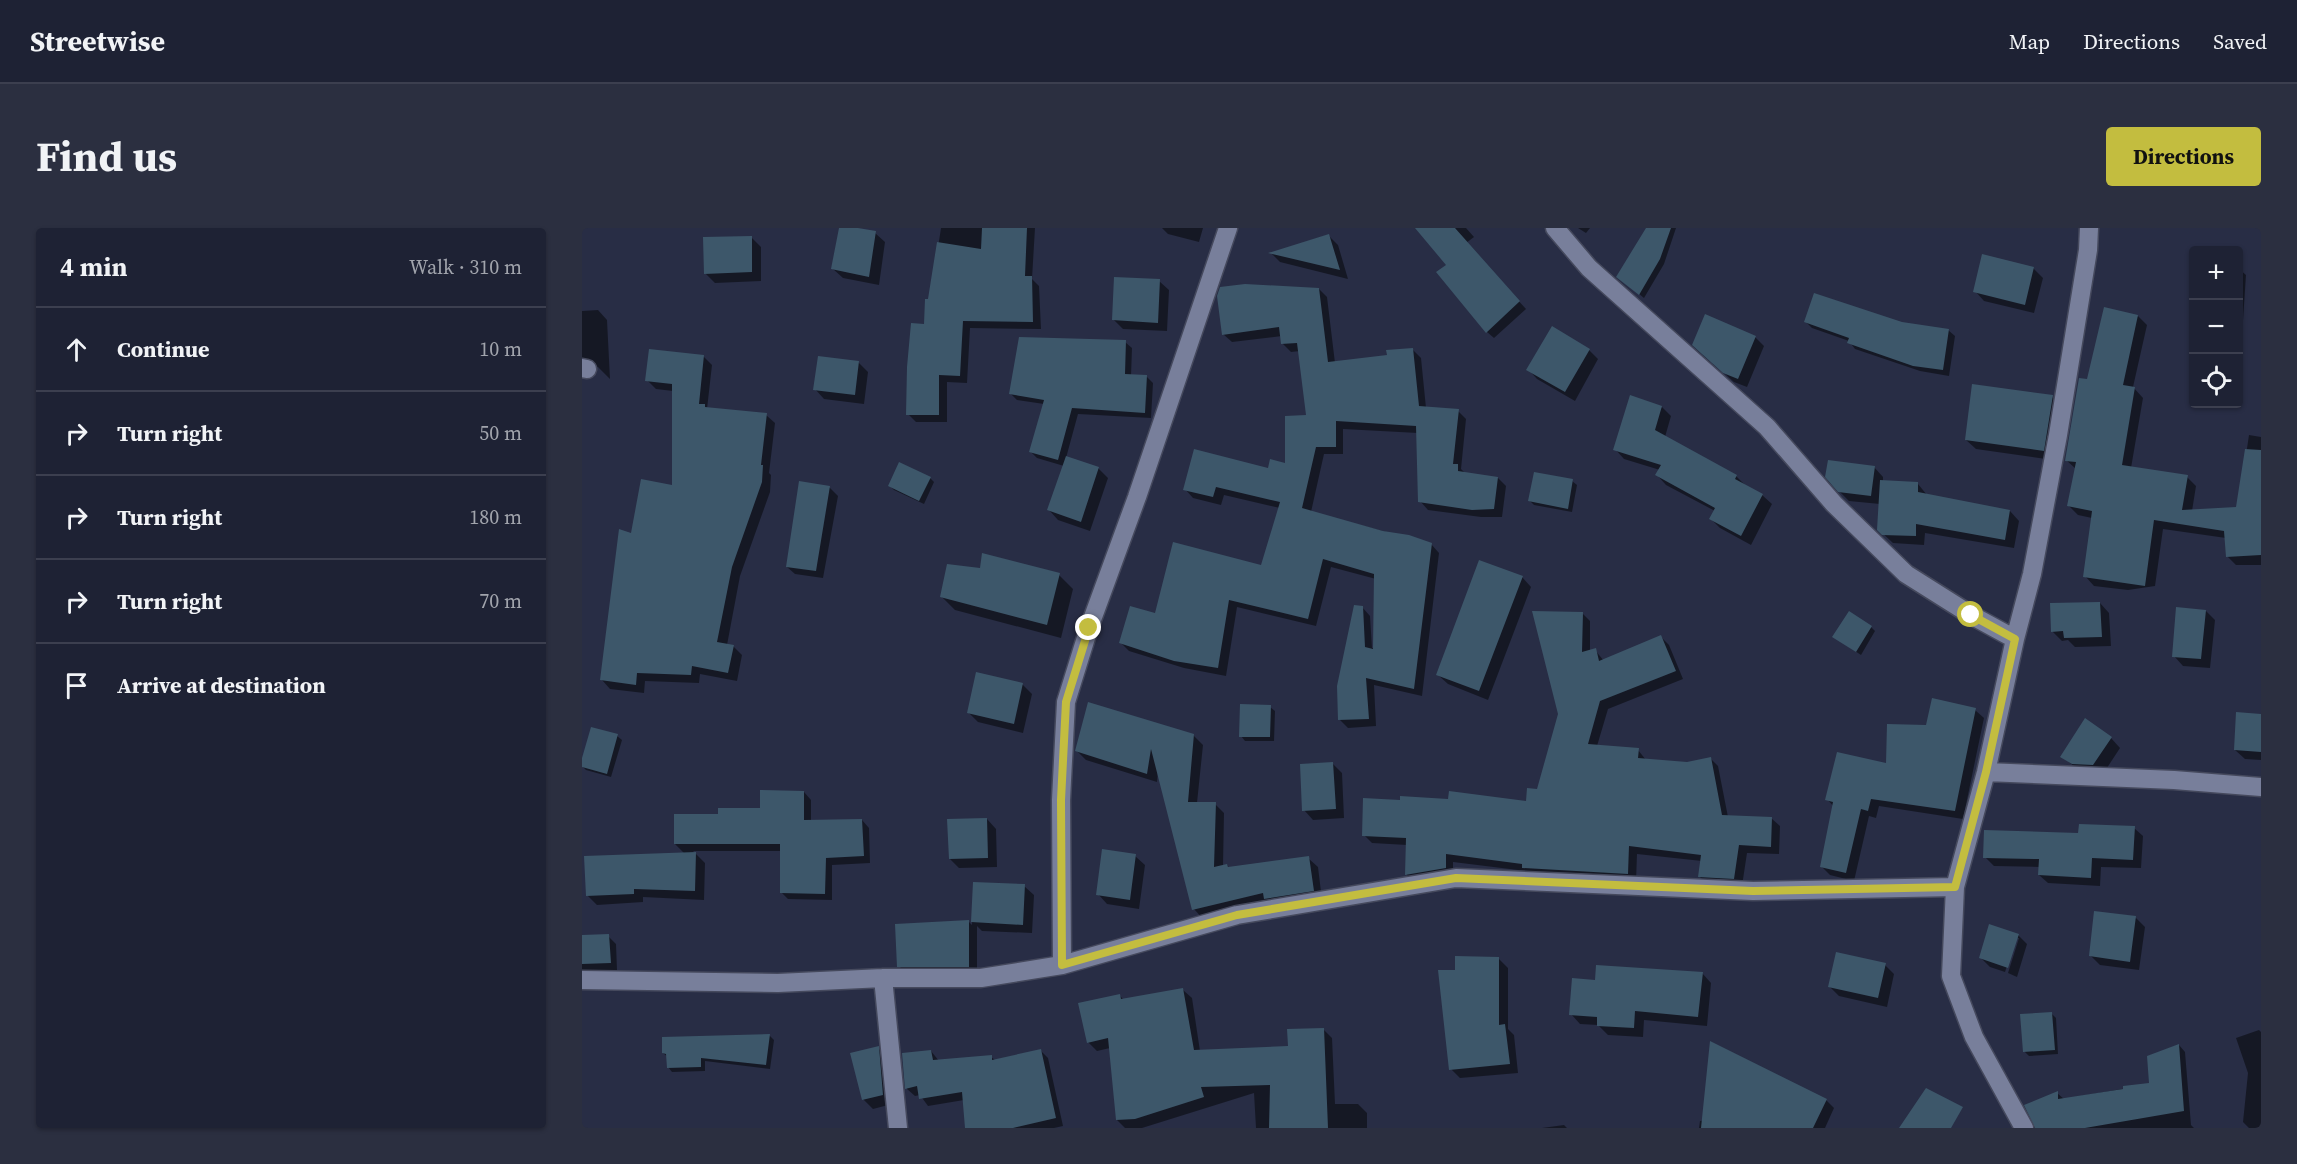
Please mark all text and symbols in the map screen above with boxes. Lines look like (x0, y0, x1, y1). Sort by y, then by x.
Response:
text: Streetwise (30, 22, 165, 60)
text: Map (2009, 27, 2050, 56)
text: Directions (2083, 27, 2180, 56)
text: Saved (2213, 27, 2267, 56)
text: Find us (36, 127, 177, 185)
button: Directions (2106, 127, 2261, 186)
map controls (2189, 246, 2243, 408)
button: + (2189, 246, 2243, 300)
text: 4 min (60, 249, 127, 285)
text: Walk · 310 m (409, 253, 522, 281)
button: − (2189, 300, 2243, 354)
icon: ahead (60, 333, 93, 366)
text: Continue (117, 334, 210, 364)
text: 10 m (479, 335, 522, 363)
button: locate (2189, 354, 2243, 408)
icon: right (60, 417, 93, 450)
text: Turn right (117, 418, 222, 448)
text: 50 m (479, 419, 522, 447)
icon: right (60, 501, 93, 534)
text: Turn right (117, 502, 222, 532)
text: 180 m (469, 503, 522, 531)
icon: right (60, 585, 93, 618)
text: Turn right (117, 586, 222, 616)
text: 70 m (479, 587, 522, 615)
route start (1957, 601, 1983, 627)
route end (1075, 614, 1101, 640)
icon: arrive (60, 669, 93, 702)
text: Arrive at destination (117, 670, 326, 700)

